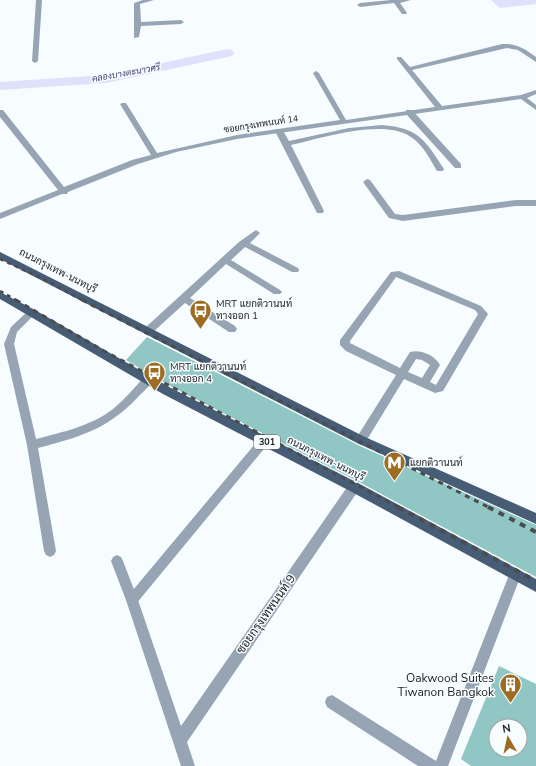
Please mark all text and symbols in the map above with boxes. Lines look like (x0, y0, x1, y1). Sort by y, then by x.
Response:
water label: คลองบางตะนาวศรี (91, 61, 162, 85)
street label: ซอยกรุงเทพนนท์ 14 (223, 112, 300, 136)
street label: ถนนกรุงเทพ-นนทบุรี (17, 245, 99, 297)
place label: MRT แยกติวานนท์ ทางออก 1 (216, 296, 292, 323)
bus stop icon: MRT แยกติวานนท์ ทางออก 1 (187, 297, 213, 330)
place label: MRT แยกติวานนท์ ทางออก 4 (170, 359, 246, 386)
bus stop icon: MRT แยกติวานนท์ ทางออก 4 (142, 360, 168, 393)
street label: ถนนกรุงเทพ-นนทบุรี (285, 433, 367, 485)
road number: 301 (254, 435, 280, 449)
metro station icon: แยกติวานนท์ (382, 450, 408, 483)
place label: แยกติวานนท์ (410, 455, 463, 470)
street label: ซอยกรุงเทพนนท์ 9 (233, 571, 300, 657)
place label: Oakwood Suites Tiwanon Bangkok (397, 670, 495, 700)
building icon: Oakwood Suites Tiwanon Bangkok (497, 672, 523, 705)
north arrow (488, 718, 528, 758)
text: N (501, 721, 512, 737)

